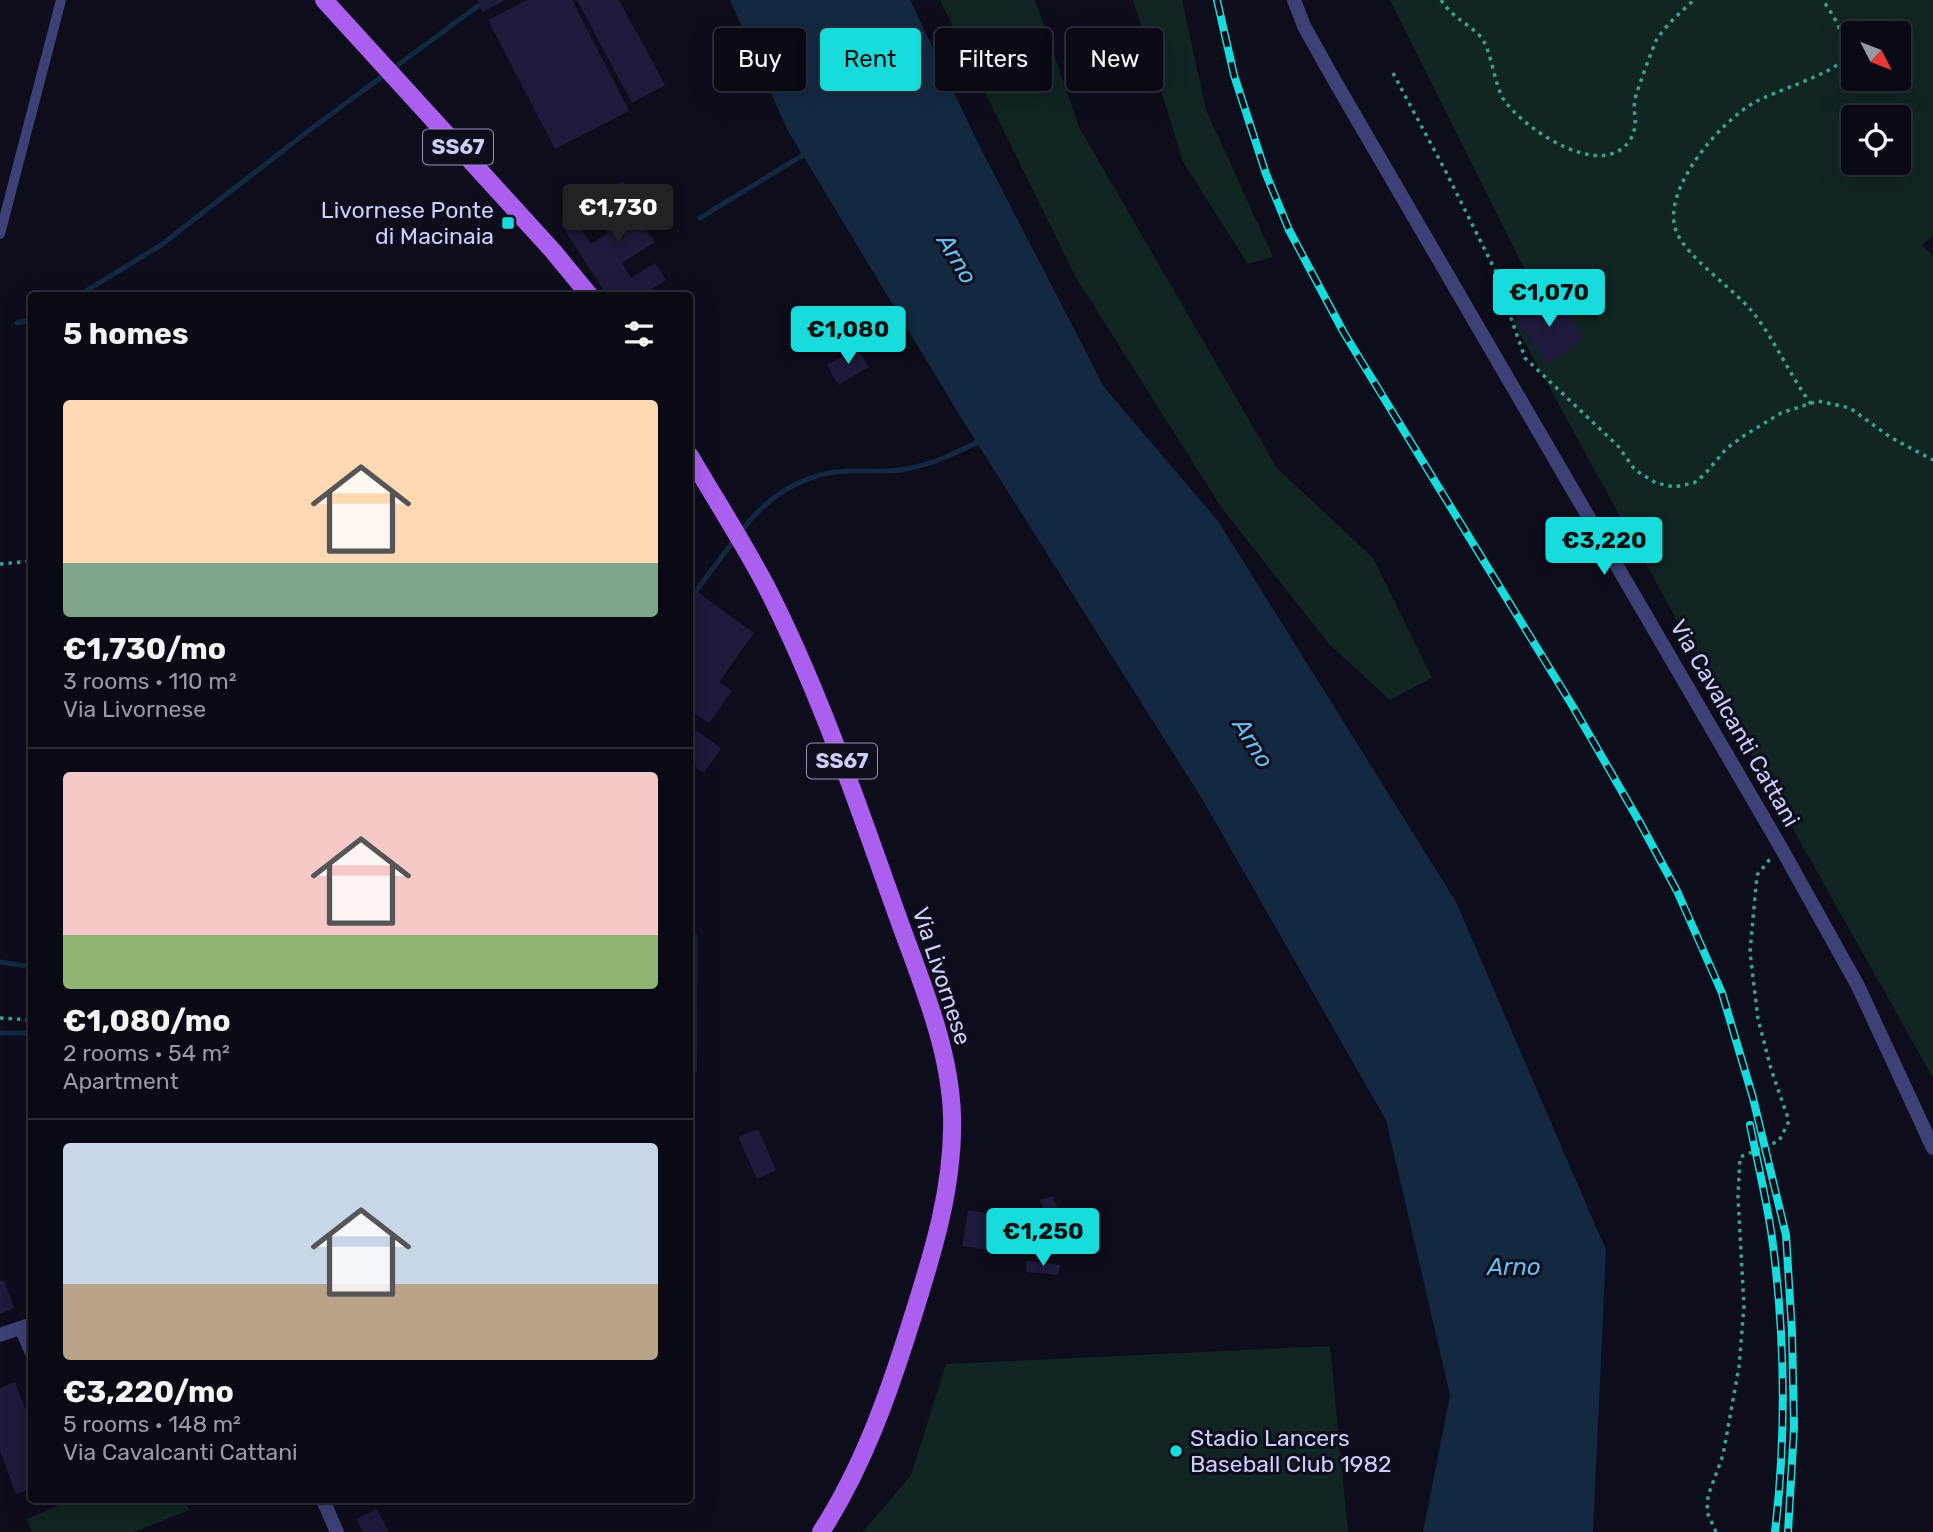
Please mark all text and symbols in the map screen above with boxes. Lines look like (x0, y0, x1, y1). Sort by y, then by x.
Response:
north arrow (1841, 21, 1911, 91)
map controls (1841, 21, 1911, 175)
chip: Buy (714, 28, 806, 91)
chip: Rent (820, 28, 921, 91)
chip: Filters (935, 28, 1052, 91)
chip: New (1066, 28, 1163, 91)
button: locate (1841, 105, 1911, 175)
road number: SS67 (423, 130, 493, 164)
pin: €1,730 (561, 184, 675, 244)
text: €1,730 (578, 193, 658, 221)
place label: Livornese Ponte di Macinaia (321, 196, 494, 250)
marker: Livornese Ponte di Macinaia (500, 215, 516, 231)
water label: Arno (930, 227, 983, 289)
pin: €1,070 (1492, 270, 1606, 329)
text: €1,070 (1509, 278, 1589, 306)
pin: €1,080 (791, 306, 905, 366)
icon: filters (620, 315, 658, 353)
text: €1,080 (807, 315, 889, 343)
text: 5 homes (63, 316, 189, 352)
icon: home (298, 446, 424, 572)
pin: €3,220 (1547, 518, 1661, 577)
text: €3,220 (1561, 526, 1647, 554)
street label: Via Cavalcanti Cattani (1664, 614, 1806, 832)
text: €1,730/mo (63, 631, 226, 667)
text: 3 rooms · 110 m² (63, 667, 237, 695)
text: Via Livornese (63, 695, 206, 723)
water label: Arno (1226, 711, 1279, 773)
road number: SS67 (807, 744, 877, 778)
icon: home (298, 818, 424, 944)
street label: Via Livornese (907, 904, 977, 1048)
text: €1,080/mo (63, 1003, 231, 1039)
text: 2 rooms · 54 m² (63, 1039, 230, 1067)
text: Apartment (63, 1067, 179, 1095)
icon: home (298, 1189, 424, 1315)
pin: €1,250 (986, 1208, 1100, 1268)
text: €1,250 (1002, 1217, 1084, 1245)
water label: Arno (1485, 1253, 1541, 1281)
text: €3,220/mo (63, 1374, 234, 1410)
text: 5 rooms · 148 m² (63, 1410, 241, 1438)
place label: Stadio Lancers Baseball Club 1982 (1190, 1424, 1392, 1478)
text: Via Cavalcanti Cattani (63, 1438, 298, 1466)
marker: Stadio Lancers Baseball Club 1982 (1168, 1443, 1184, 1459)

